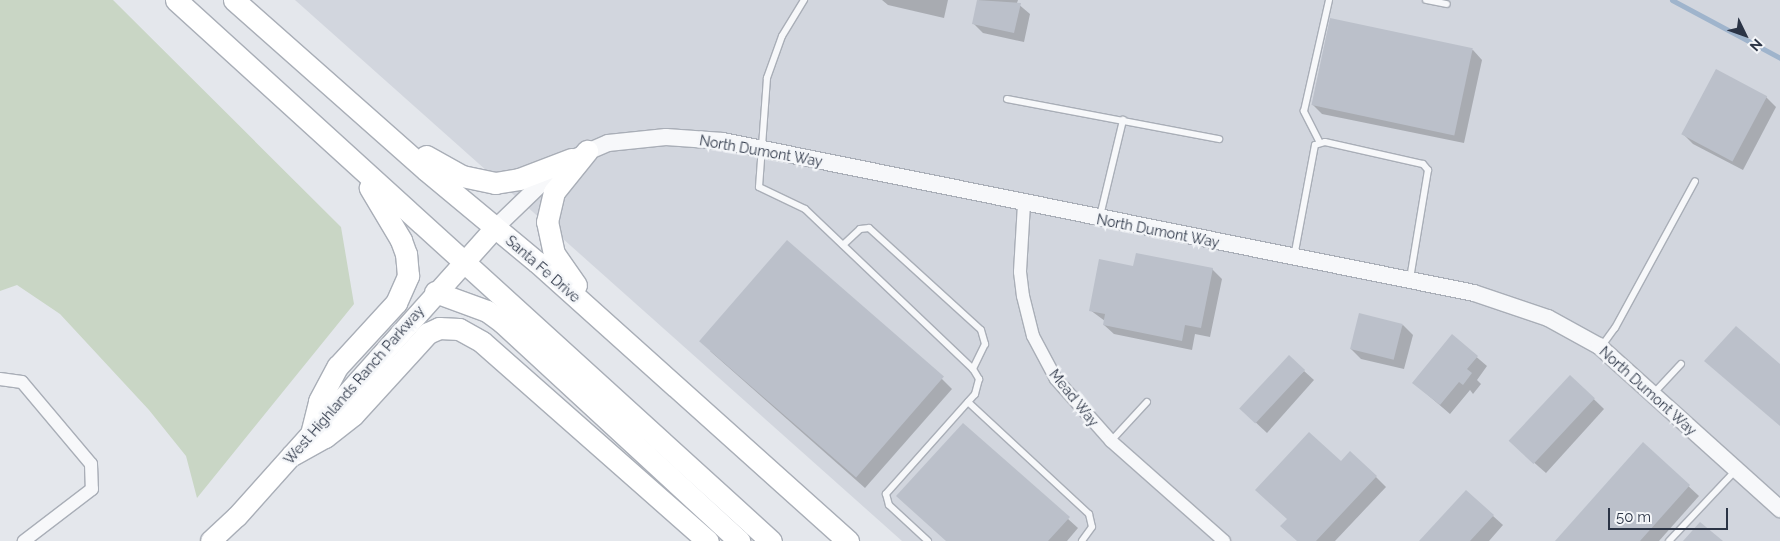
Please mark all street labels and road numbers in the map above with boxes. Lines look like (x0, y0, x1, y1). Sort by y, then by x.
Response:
street label: North Dumont Way (698, 132, 824, 170)
street label: North Dumont Way (1095, 211, 1221, 251)
street label: Santa Fe Drive (502, 232, 584, 306)
street label: West Highlands Ranch Parkway (280, 302, 428, 468)
street label: North Dumont Way (1596, 343, 1700, 439)
street label: Mead Way (1046, 366, 1102, 430)

